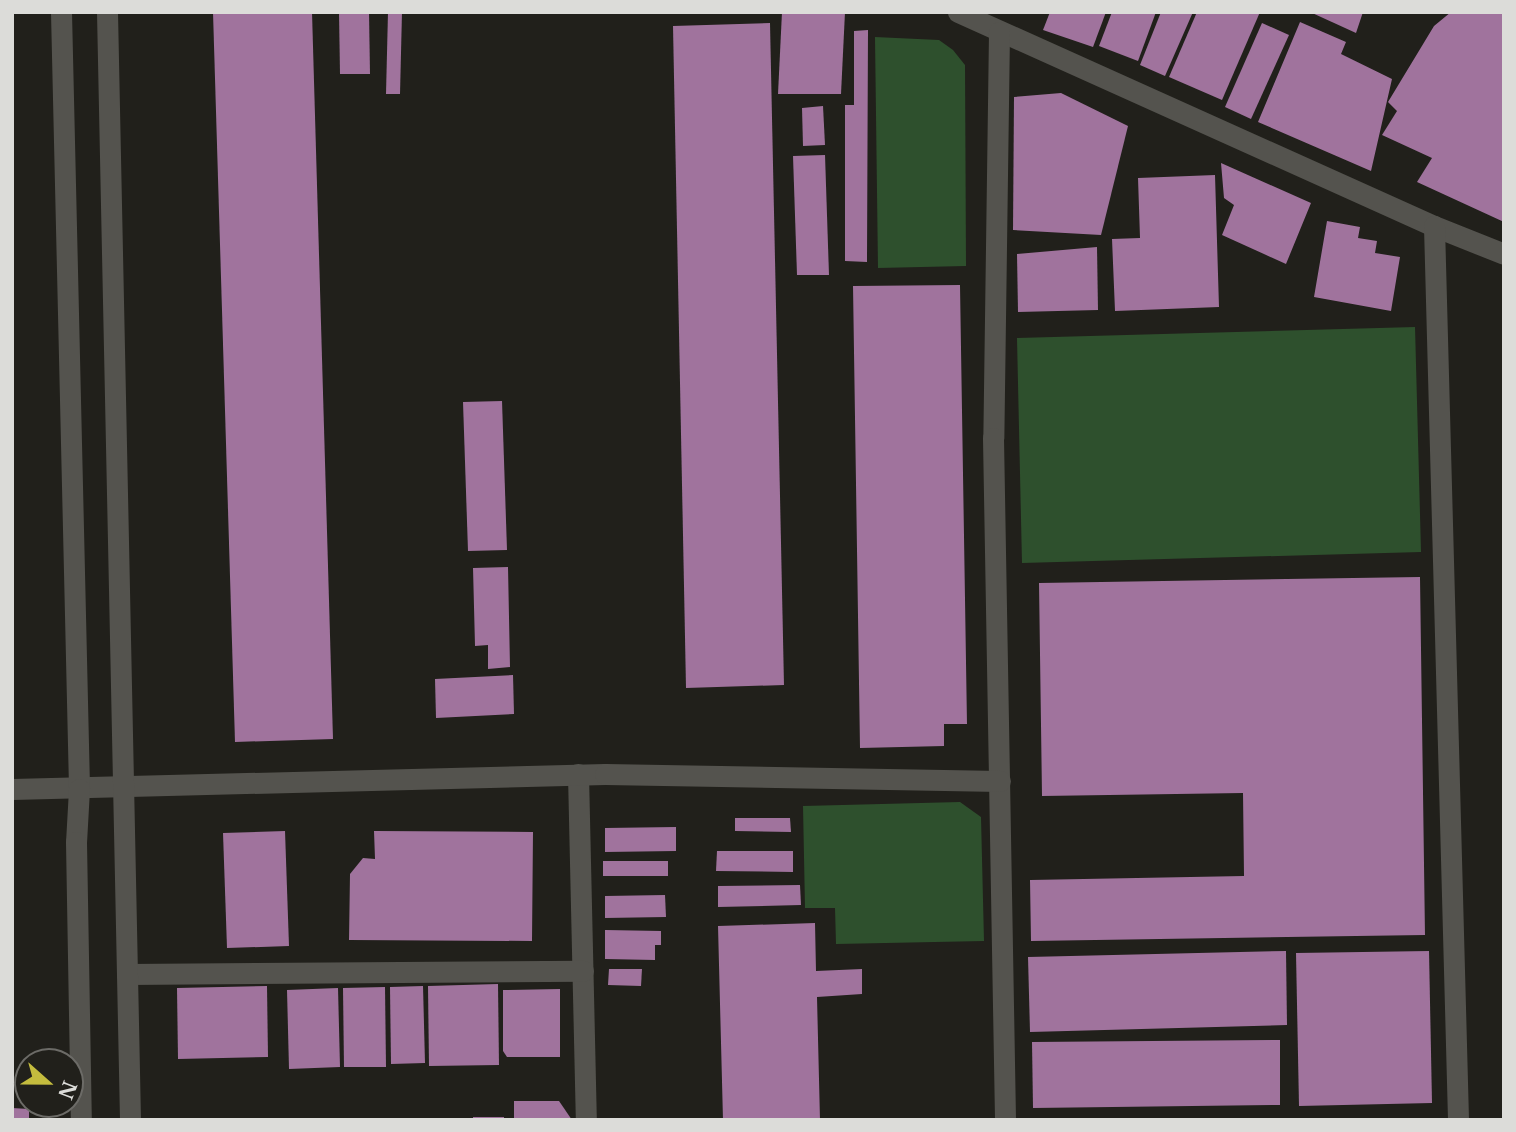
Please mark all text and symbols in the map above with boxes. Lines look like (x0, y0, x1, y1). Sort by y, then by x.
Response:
north arrow (14, 1048, 84, 1118)
text: N (53, 1078, 81, 1102)

